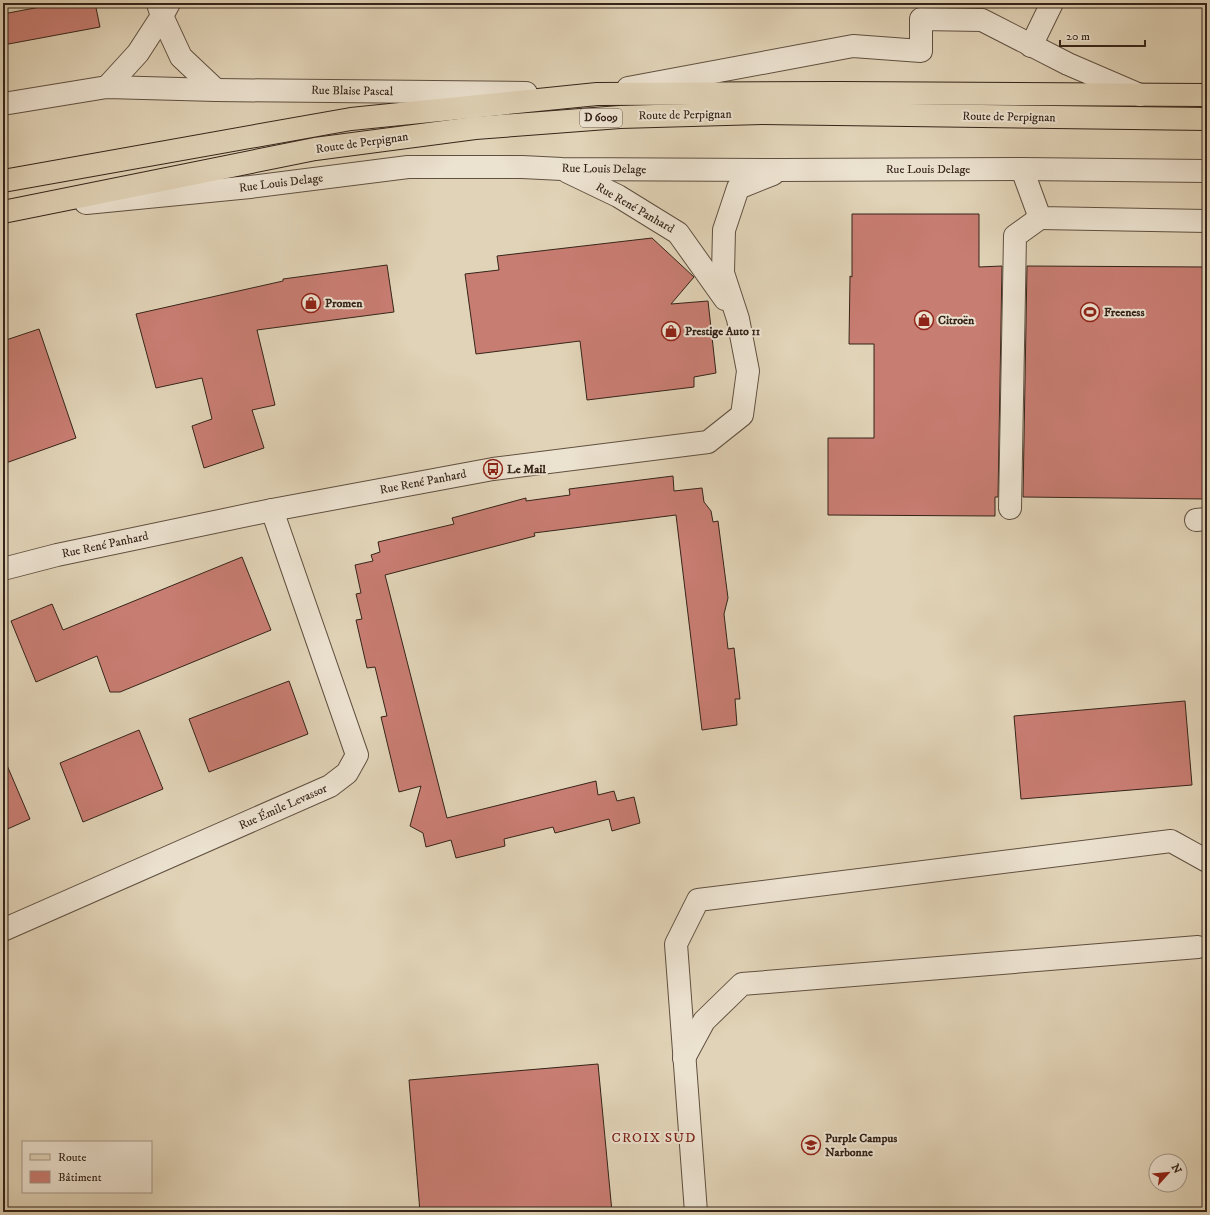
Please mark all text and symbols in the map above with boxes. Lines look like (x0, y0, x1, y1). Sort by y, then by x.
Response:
scale bar (1060, 22, 1145, 48)
text: 20 m (1066, 29, 1090, 44)
street label: Rue Blaise Pascal (311, 83, 394, 99)
street label: Route de Perpignan (638, 107, 733, 123)
road number: D 6009 (580, 109, 622, 127)
street label: Route de Perpignan (962, 109, 1057, 125)
street label: Route de Perpignan (315, 129, 410, 157)
street label: Rue Louis Delage (562, 161, 646, 177)
street label: Rue Louis Delage (886, 162, 970, 177)
street label: Rue Louis Delage (238, 170, 324, 196)
street label: Rue René Panhard (593, 179, 677, 237)
shop icon: Promen (300, 292, 322, 314)
place label: Promen (325, 296, 363, 311)
sports icon: Freeness (1079, 301, 1101, 323)
place label: Freeness (1104, 305, 1144, 320)
shop icon: Citroën (913, 309, 935, 331)
place label: Citroën (938, 313, 975, 328)
shop icon: Prestige Auto 11 (660, 320, 682, 342)
place label: Prestige Auto 11 (685, 324, 761, 339)
bus stop icon: Le Mail (482, 458, 504, 480)
place label: Le Mail (507, 462, 546, 477)
street label: Rue René Panhard (378, 466, 468, 498)
street label: Rue René Panhard (60, 529, 150, 561)
street label: Rue Émile Levassor (236, 781, 330, 833)
district label: CROIX SUD (612, 1129, 696, 1147)
place label: Purple Campus Narbonne (825, 1131, 897, 1160)
school or university icon: Purple Campus Narbonne (800, 1134, 822, 1156)
legend (22, 1141, 152, 1193)
text: Route (58, 1150, 86, 1165)
north arrow (1148, 1153, 1188, 1193)
text: N (1168, 1162, 1184, 1176)
text: Bâtiment (58, 1170, 102, 1185)

